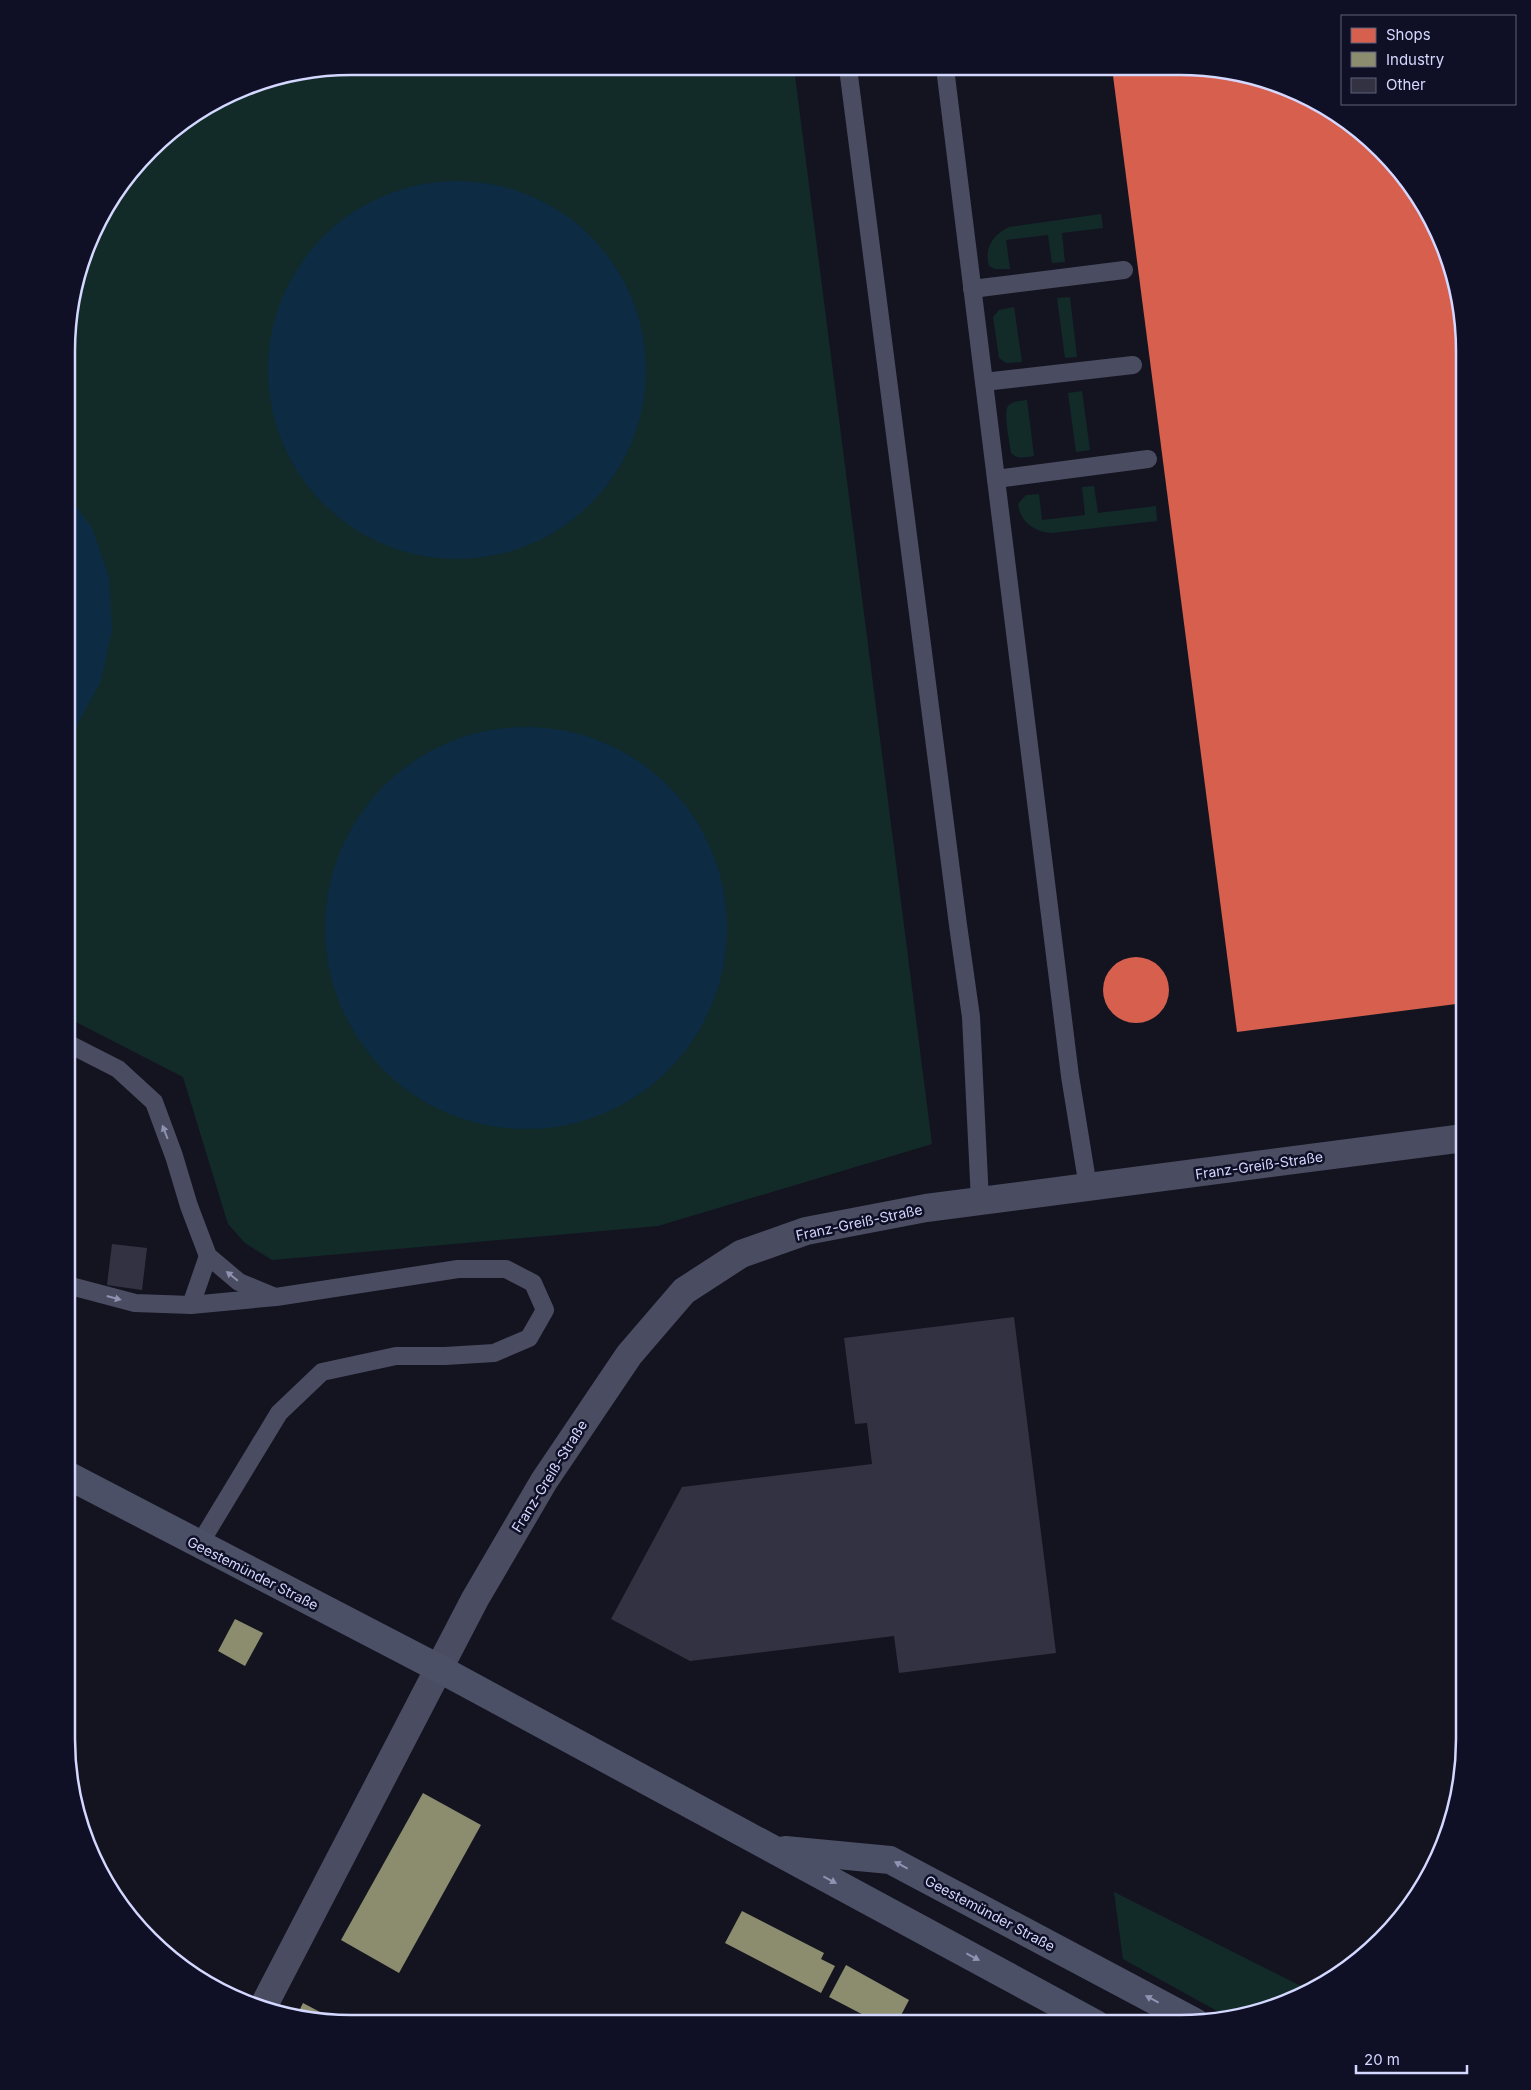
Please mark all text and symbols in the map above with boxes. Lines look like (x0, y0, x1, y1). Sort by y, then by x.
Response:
legend (1341, 15, 1516, 105)
text: Shops (1386, 25, 1431, 44)
text: Industry (1386, 50, 1445, 69)
text: Other (1386, 75, 1426, 94)
one-way arrow (161, 1124, 169, 1139)
street label: Franz-Greiß-Straße (1194, 1148, 1324, 1182)
street label: Franz-Greiß-Straße (794, 1200, 924, 1244)
one-way arrow (226, 1270, 239, 1281)
one-way arrow (107, 1294, 122, 1302)
street label: Franz-Greiß-Straße (508, 1417, 590, 1535)
street label: Geestemünder Straße (185, 1533, 321, 1613)
one-way arrow (893, 1861, 908, 1869)
street label: Geestemünder Straße (922, 1871, 1058, 1955)
one-way arrow (823, 1876, 837, 1884)
one-way arrow (966, 1953, 980, 1961)
one-way arrow (1145, 1995, 1160, 2003)
scale bar (1356, 2042, 1467, 2074)
text: 20 m (1364, 2050, 1400, 2069)

